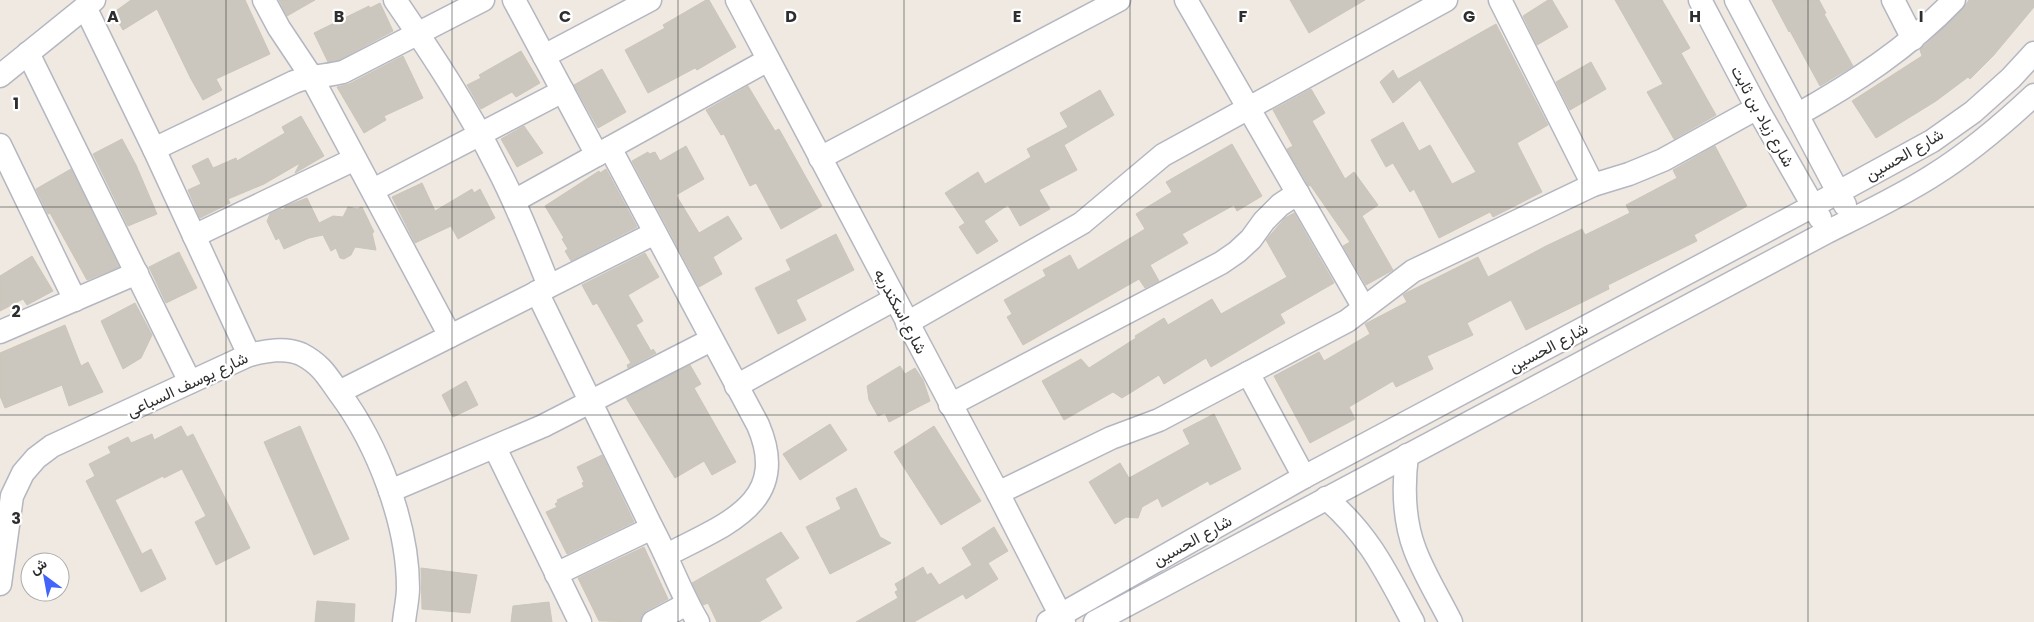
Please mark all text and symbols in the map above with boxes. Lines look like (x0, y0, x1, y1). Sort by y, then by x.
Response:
text: A (107, 5, 119, 28)
text: B (334, 5, 344, 28)
text: C (559, 5, 571, 28)
text: D (785, 5, 797, 28)
text: E (1013, 5, 1021, 28)
text: F (1239, 5, 1248, 28)
text: G (1463, 5, 1475, 28)
text: H (1689, 5, 1701, 28)
text: I (1919, 5, 1923, 28)
street label: شارع زياد بن ثابت (1725, 61, 1800, 171)
text: 1 (13, 92, 19, 115)
street label: شارع الحسين (1861, 123, 1948, 186)
street label: شارع اسكندريه (868, 265, 933, 358)
text: 2 (11, 300, 21, 323)
street label: شارع الحسين (1504, 317, 1592, 378)
street label: شارع يوسف السباعى (123, 346, 252, 423)
text: 3 (11, 507, 21, 530)
street label: شارع الحسين (1149, 509, 1236, 572)
north arrow (20, 552, 70, 602)
text: ش (26, 553, 51, 579)

